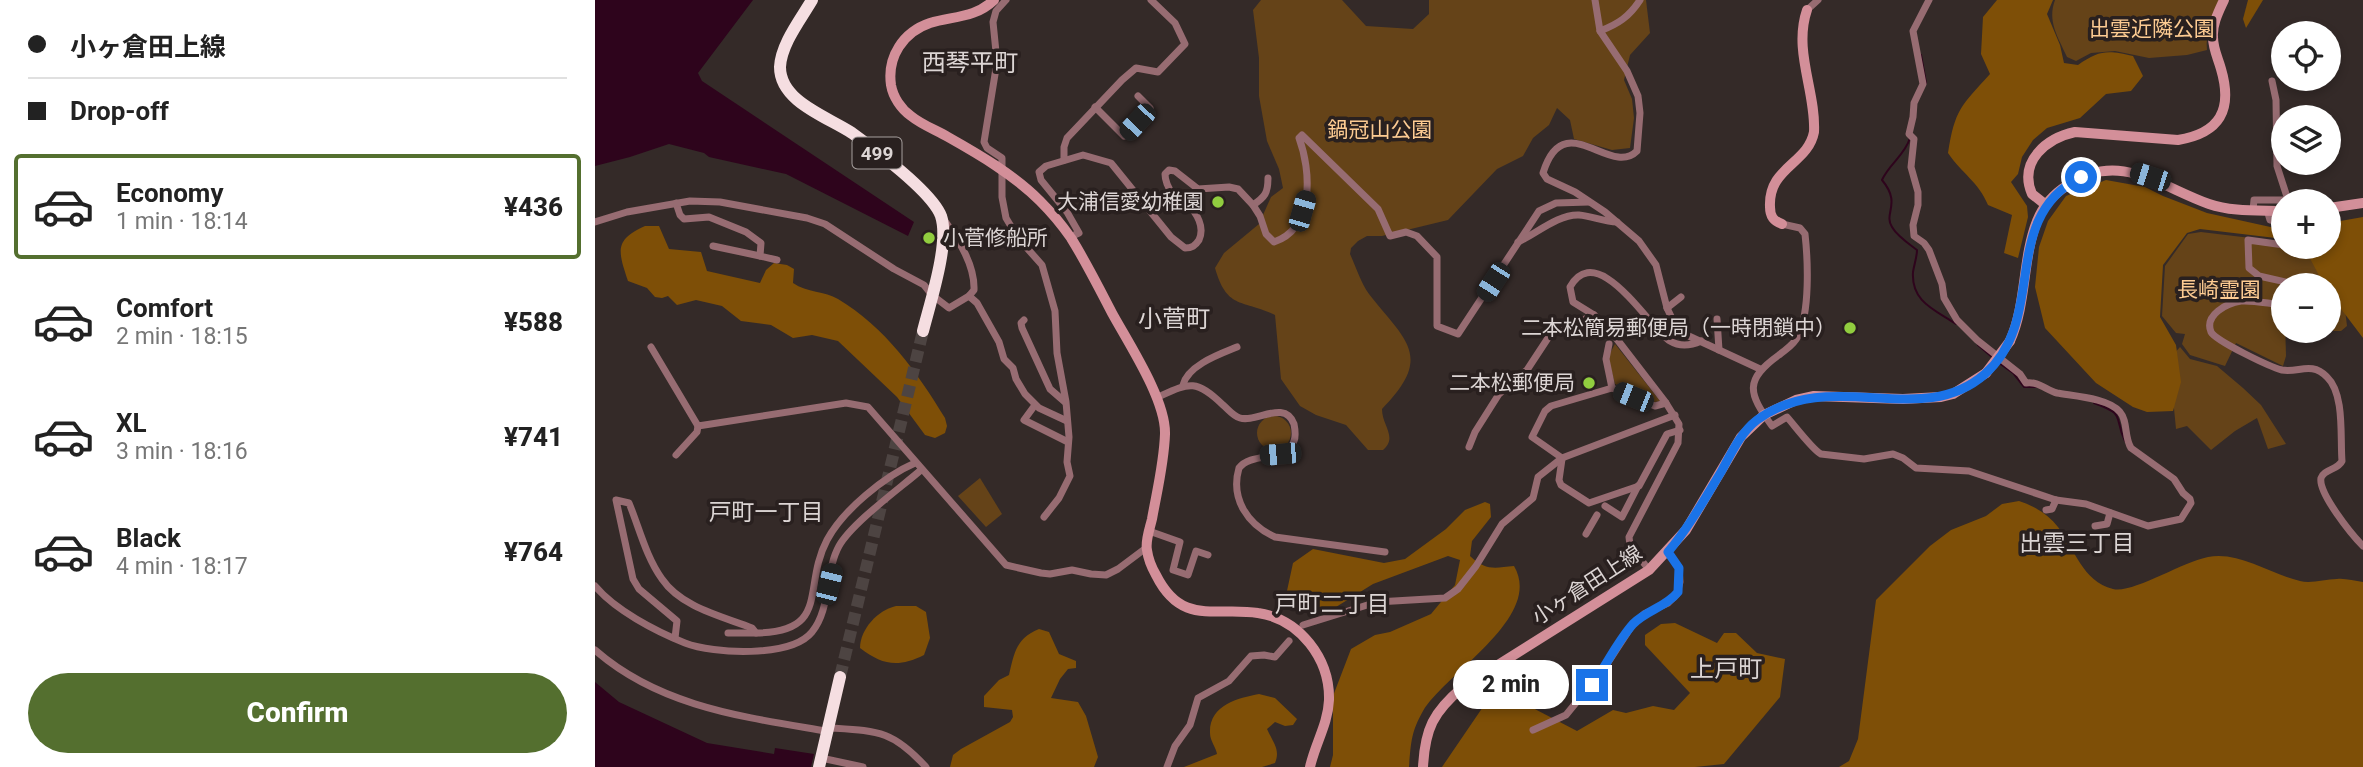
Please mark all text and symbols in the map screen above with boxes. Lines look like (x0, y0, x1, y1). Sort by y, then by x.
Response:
park label: 出雲近隣公園 (2089, 17, 2215, 41)
map controls (2271, 21, 2341, 343)
button: locate (2271, 21, 2341, 91)
text: 小ヶ倉田上線 (70, 32, 226, 62)
district label: 西琴平町 (922, 49, 1018, 77)
text: Drop-off (70, 96, 169, 126)
car (1115, 99, 1160, 145)
button: layers (2271, 105, 2341, 175)
park label: 鍋冠山公園 (1328, 118, 1433, 142)
road number: 499 (853, 138, 901, 168)
route start (2065, 161, 2097, 193)
car (2127, 161, 2174, 193)
icon: car (32, 175, 95, 238)
text: Economy (116, 178, 223, 208)
car (1287, 188, 1318, 234)
button: + (2271, 189, 2341, 259)
place label: 大浦信愛幼稚園 (1057, 190, 1204, 214)
text: ¥436 (504, 192, 563, 222)
marker: 大浦信愛幼稚園 (1210, 194, 1226, 210)
text: 1 min · 18:14 (116, 208, 248, 235)
place label: 小菅修船所 (943, 226, 1048, 250)
marker: 小菅修船所 (921, 230, 937, 246)
car (1473, 259, 1514, 305)
button: − (2271, 273, 2341, 343)
park label: 長崎霊園 (2177, 278, 2261, 302)
icon: car (32, 290, 95, 353)
text: Comfort (116, 293, 213, 323)
district label: 小菅町 (1138, 305, 1210, 333)
text: ¥588 (504, 307, 563, 337)
place label: 二本松簡易郵便局（一時閉鎖中） (1521, 316, 1836, 340)
marker: 二本松簡易郵便局（一時閉鎖中） (1842, 320, 1858, 336)
text: 2 min · 18:15 (116, 323, 248, 350)
place label: 二本松郵便局 (1449, 371, 1575, 395)
marker: 二本松郵便局 (1581, 375, 1597, 391)
car (1610, 379, 1657, 415)
icon: car (32, 405, 95, 468)
text: XL (116, 408, 147, 438)
text: ¥741 (504, 422, 563, 452)
text: 3 min · 18:16 (116, 438, 248, 465)
car (1259, 442, 1302, 466)
district label: 戸町一丁目 (709, 499, 824, 526)
icon: car (32, 520, 95, 583)
text: Black (116, 523, 181, 553)
district label: 出雲三丁目 (2020, 530, 2135, 557)
text: ¥764 (504, 537, 563, 567)
street label: 小ヶ倉田上線 (1528, 541, 1646, 629)
text: 4 min · 18:17 (116, 553, 248, 580)
car (814, 561, 845, 607)
district label: 戸町二丁目 (1275, 591, 1390, 618)
district label: 上戸町 (1690, 655, 1762, 683)
callout: 2 min (1452, 660, 1567, 710)
route end (1576, 669, 1608, 701)
text: 2 min (1482, 671, 1540, 698)
button: Confirm (28, 673, 567, 753)

